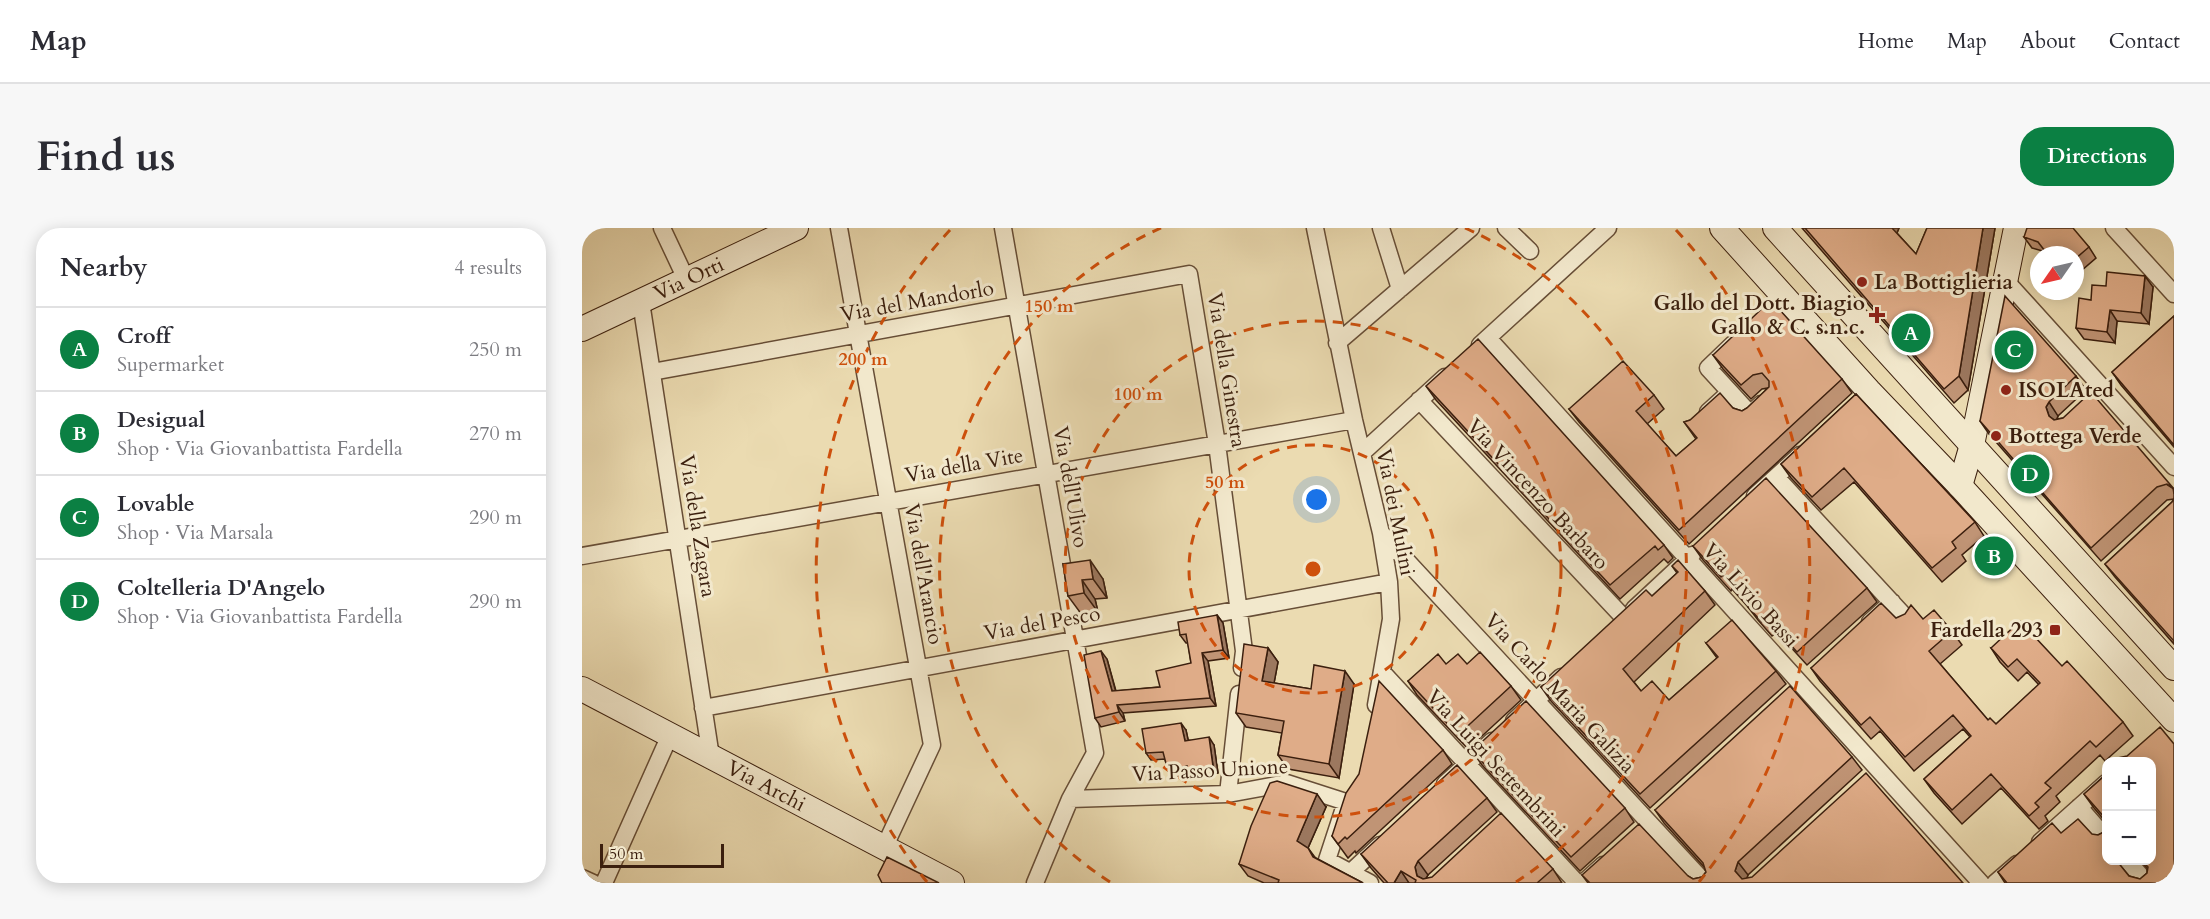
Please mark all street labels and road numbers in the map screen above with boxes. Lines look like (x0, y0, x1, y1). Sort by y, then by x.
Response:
street label: Via Orti (649, 250, 729, 308)
street label: Via del Mandorlo (838, 274, 996, 329)
street label: Via della Ginestra (1200, 290, 1253, 450)
street label: Via Vincenzo Barbaro (1460, 412, 1615, 576)
street label: Via dell'Ulivo (1046, 424, 1095, 550)
street label: Via della Vite (903, 441, 1026, 490)
street label: Via dei Mulini (1369, 446, 1422, 578)
street label: Via della Zagara (672, 453, 723, 599)
street label: Via dell'Arancio (897, 501, 950, 647)
street label: Via Livio Bassi (1696, 537, 1805, 654)
street label: Via del Pesco (982, 599, 1103, 648)
street label: Via Carlo Maria Galizia (1478, 607, 1642, 780)
street label: Via Luigi Settembrini (1419, 683, 1572, 844)
street label: Via Passo Unione (1131, 752, 1289, 789)
street label: Via Archi (721, 753, 811, 819)

